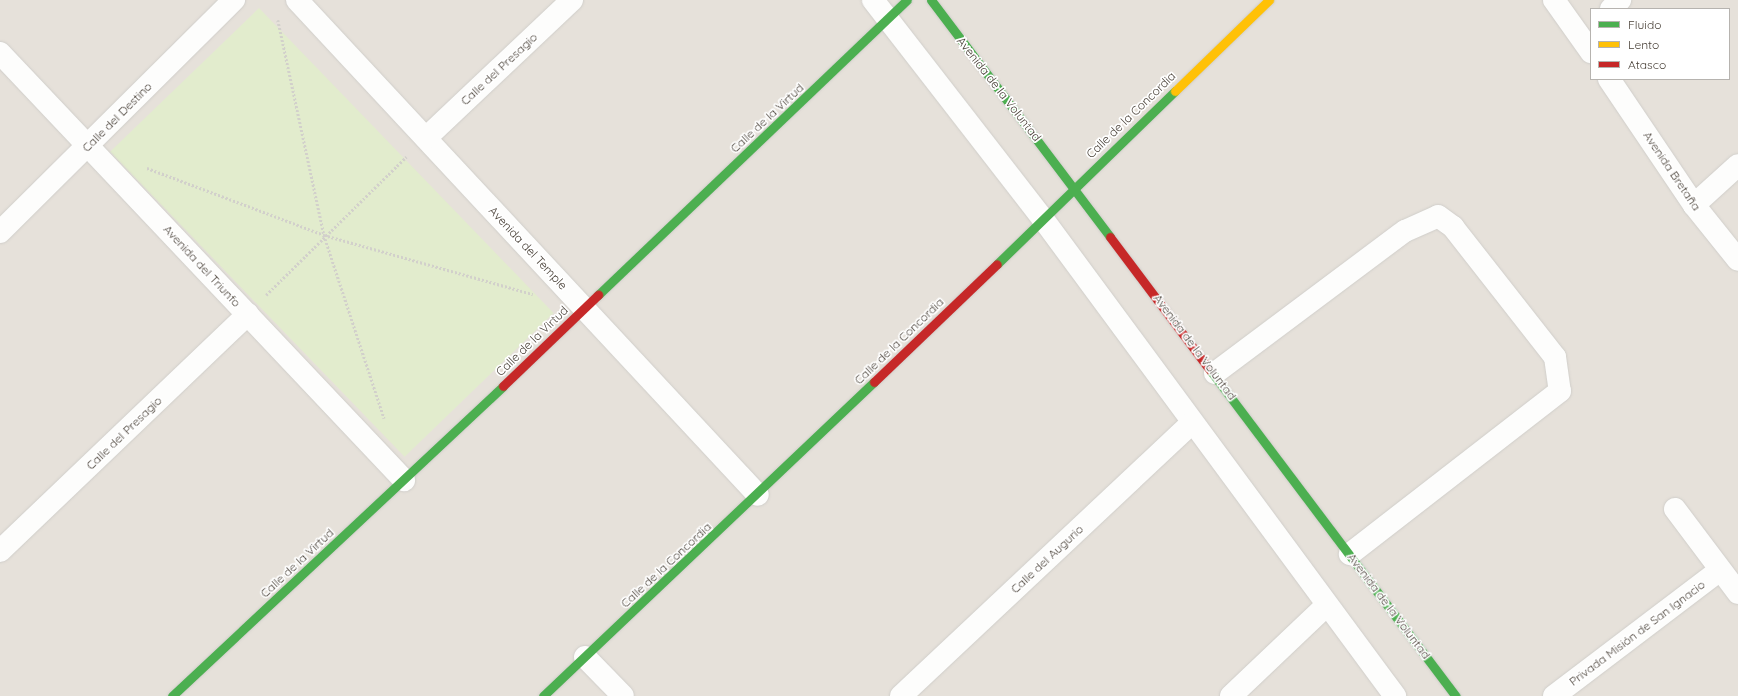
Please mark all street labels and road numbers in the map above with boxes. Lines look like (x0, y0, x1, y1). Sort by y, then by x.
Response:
street label: Calle del Presagio (458, 30, 540, 108)
street label: Avenida de la Voluntad (954, 34, 1044, 144)
street label: Calle de la Concordia (1084, 69, 1178, 161)
street label: Calle del Destino (79, 79, 155, 155)
street label: Calle de la Virtud (728, 80, 806, 156)
street label: Avenida Bretaña (1640, 129, 1704, 213)
street label: Avenida del Temple (486, 204, 570, 292)
street label: Avenida del Triunfo (160, 222, 244, 310)
street label: Avenida de la Voluntad (1151, 291, 1239, 403)
street label: Calle de la Concordia (852, 295, 946, 387)
street label: Calle de la Virtud (493, 303, 571, 379)
street label: Calle del Presagio (83, 393, 165, 473)
street label: Calle de la Concordia (618, 519, 714, 611)
street label: Calle del Augurio (1008, 522, 1086, 596)
street label: Calle de la Virtud (258, 525, 336, 601)
street label: Avenida de la Voluntad (1345, 550, 1433, 662)
street label: Privada Misión de San Ignacio (1566, 577, 1708, 689)

